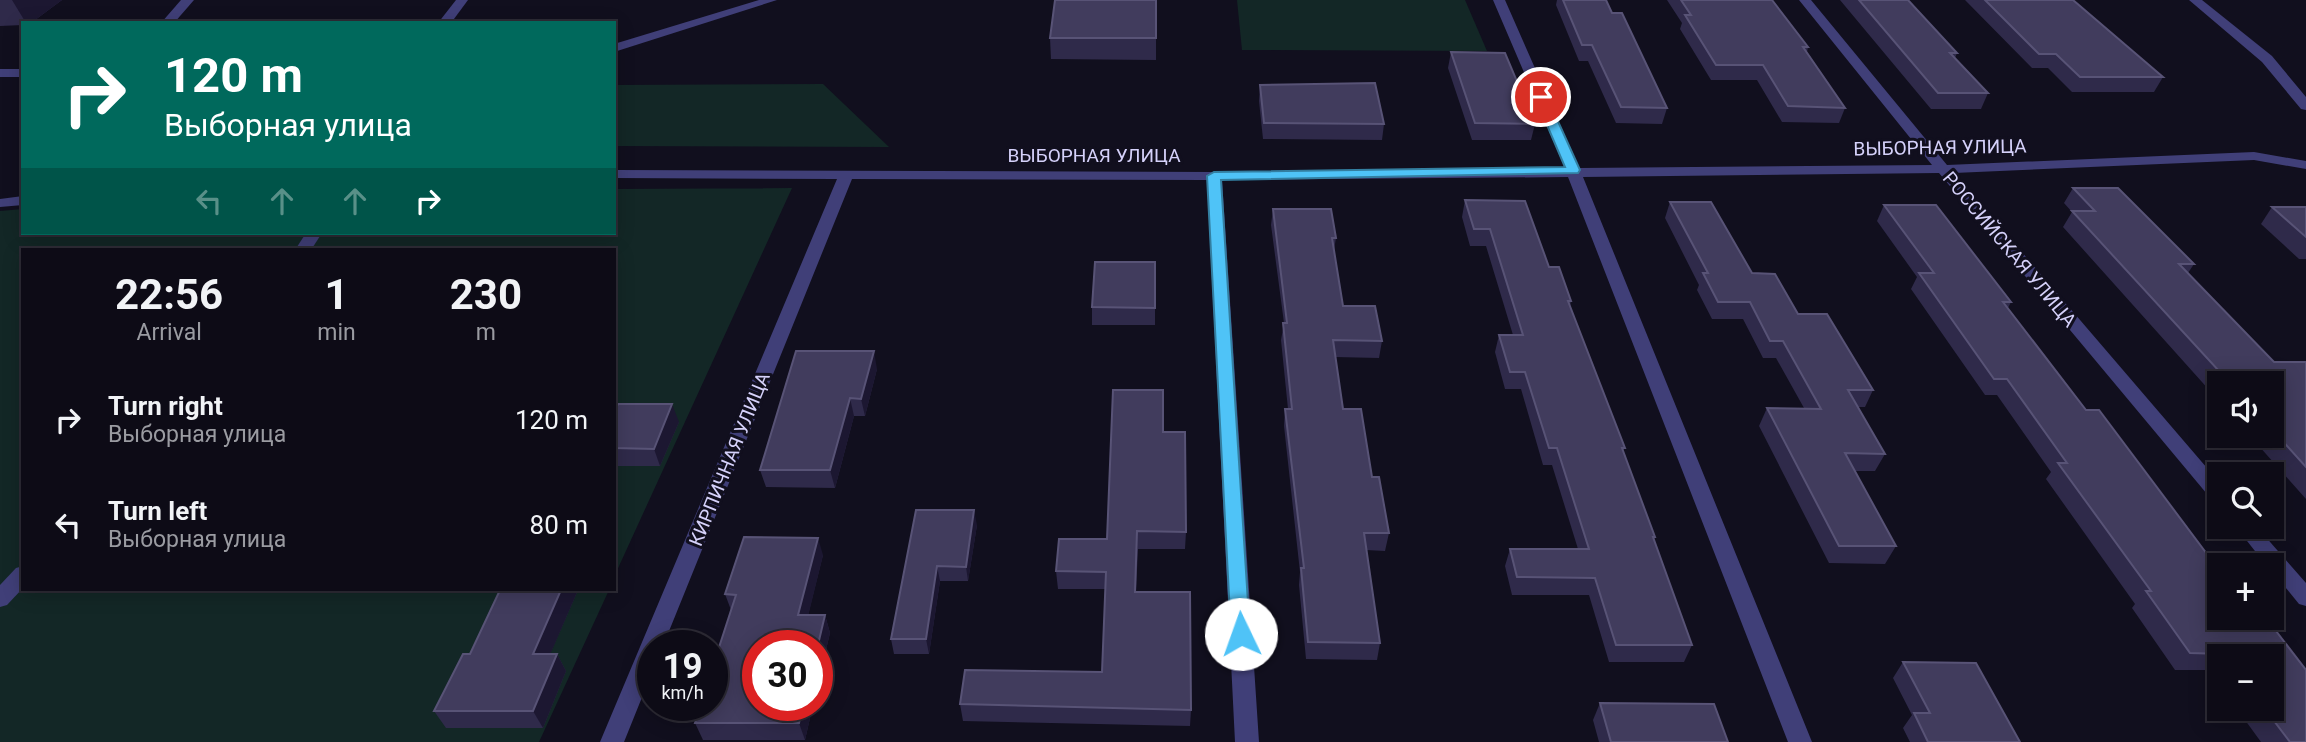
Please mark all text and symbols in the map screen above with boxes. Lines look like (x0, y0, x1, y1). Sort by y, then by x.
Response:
text: 120 m (164, 47, 303, 104)
icon: right (49, 49, 140, 140)
pin (1511, 67, 1571, 127)
icon: arrive (1522, 78, 1560, 116)
text: Выборная улица (164, 106, 412, 144)
street label: ВЫБОРНАЯ УЛИЦА (1853, 134, 2027, 161)
street label: ВЫБОРНАЯ УЛИЦА (1007, 144, 1181, 167)
street label: РОССИЙСКАЯ УЛИЦА (1938, 167, 2082, 332)
icon: left (190, 182, 228, 220)
icon: ahead (263, 182, 301, 220)
icon: ahead (336, 182, 374, 220)
icon: right (409, 182, 447, 220)
text: 22:56 (115, 270, 223, 319)
text: 1 (324, 270, 349, 319)
text: 230 (450, 270, 522, 319)
text: Arrival (136, 319, 202, 346)
text: min (317, 319, 356, 346)
text: m (476, 319, 496, 346)
street label: КИРПИЧНАЯ УЛИЦА (684, 368, 775, 549)
map controls (2207, 371, 2284, 721)
button: sound (2207, 371, 2284, 448)
text: Turn right (108, 391, 223, 421)
icon: right (49, 401, 87, 439)
text: 120 m (515, 405, 588, 435)
text: Выборная улица (108, 421, 286, 448)
button: search (2207, 462, 2284, 539)
text: Turn left (108, 496, 207, 526)
icon: left (49, 506, 87, 544)
text: 80 m (530, 510, 588, 540)
text: Выборная улица (108, 526, 286, 553)
button: + (2207, 553, 2284, 630)
position arrow (1204, 597, 1278, 671)
speed limit sign: 30 (742, 630, 833, 721)
button: − (2207, 644, 2284, 721)
text: 19 (662, 646, 703, 687)
text: km/h (661, 682, 704, 703)

